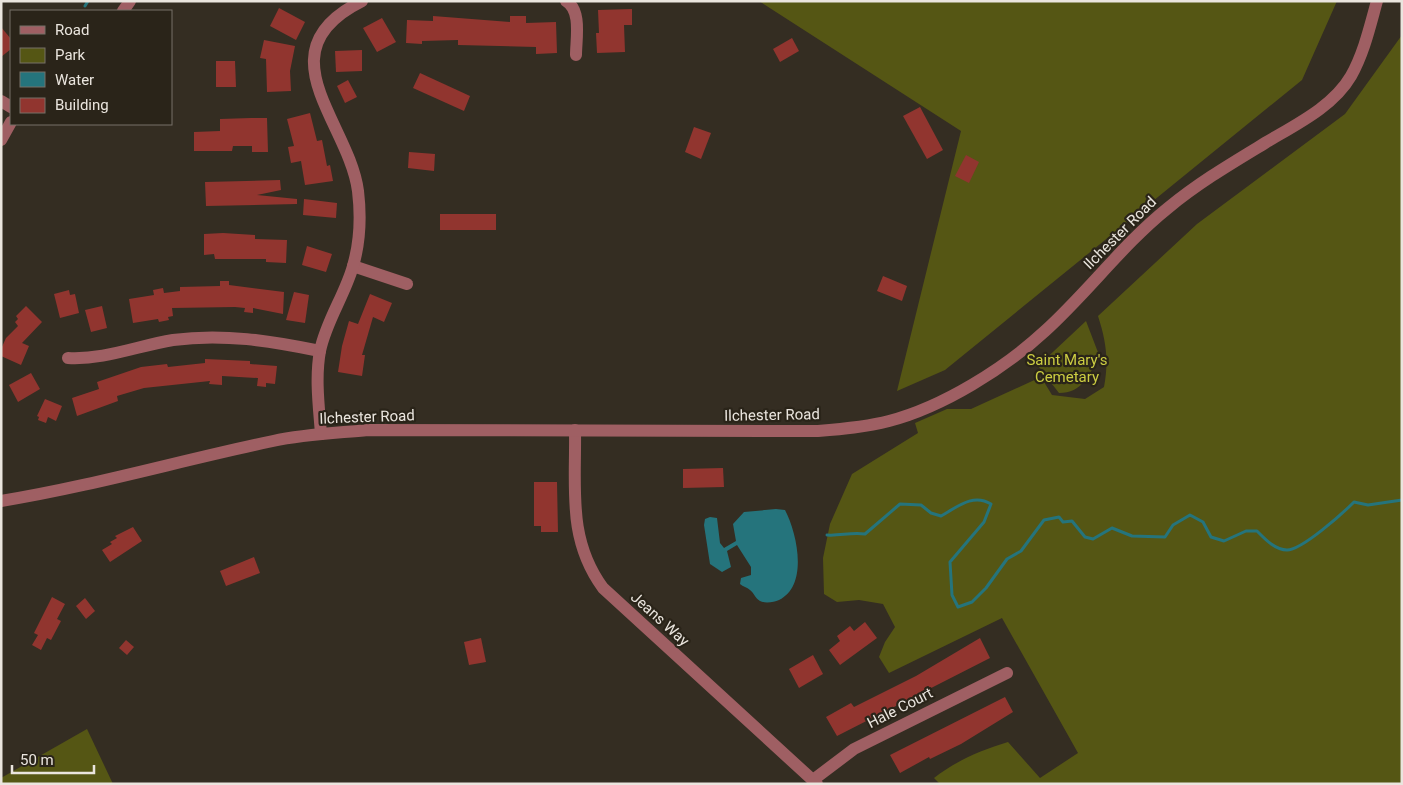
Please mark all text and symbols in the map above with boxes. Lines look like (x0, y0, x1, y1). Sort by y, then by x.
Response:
legend (10, 10, 172, 125)
text: Road (55, 21, 89, 39)
text: Park (55, 46, 86, 64)
text: Water (55, 71, 94, 89)
text: Building (55, 96, 109, 114)
street label: Ilchester Road (1080, 193, 1160, 273)
park label: Saint Mary's Cemetary (1026, 351, 1108, 386)
street label: Ilchester Road (724, 405, 820, 425)
street label: Ilchester Road (319, 406, 415, 428)
street label: Jeans Way (627, 588, 693, 650)
street label: Hale Court (864, 684, 936, 732)
scale bar (12, 742, 95, 774)
text: 50 m (20, 751, 54, 769)

